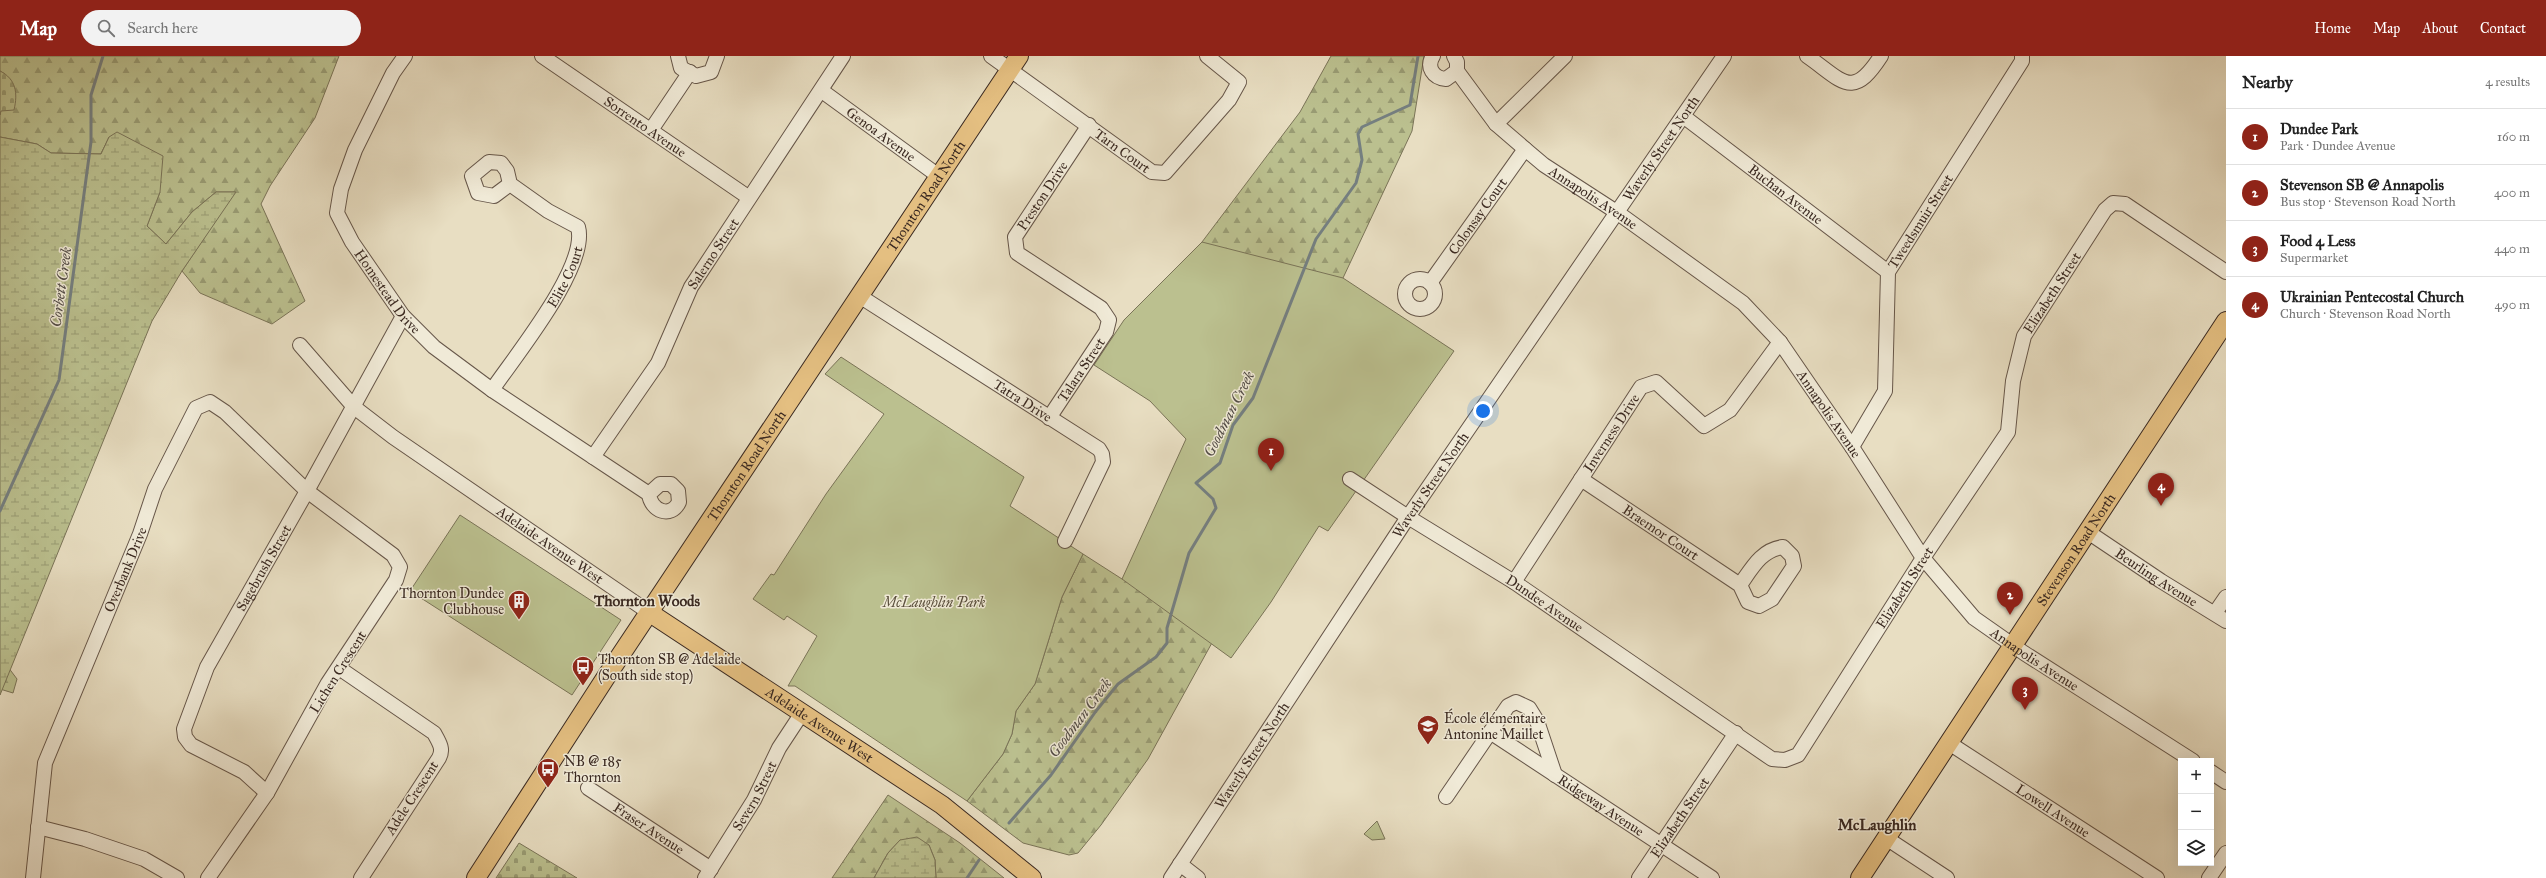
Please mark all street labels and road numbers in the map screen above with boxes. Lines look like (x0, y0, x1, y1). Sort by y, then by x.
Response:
street label: Sorrento Avenue (601, 92, 690, 161)
street label: Waverly Street North (1619, 92, 1703, 204)
street label: Genoa Avenue (843, 103, 919, 165)
street label: Tarn Court (1091, 125, 1154, 177)
street label: Thornton Road North (883, 137, 969, 255)
street label: Preston Drive (1013, 158, 1071, 233)
street label: Buchan Avenue (1745, 160, 1826, 228)
street label: Annapolis Avenue (1545, 162, 1641, 233)
street label: Tweedsmuir Street (1884, 171, 1956, 272)
street label: Colonsay Court (1444, 174, 1510, 258)
street label: Salerno Street (683, 215, 742, 292)
street label: Elite Court (543, 245, 586, 311)
street label: Homestead Drive (351, 246, 424, 337)
street label: Elizabeth Street (2020, 249, 2084, 336)
street label: Talara Street (1054, 334, 1108, 405)
street label: Annapolis Avenue (1793, 366, 1865, 461)
street label: Tatra Drive (990, 375, 1055, 425)
street label: Inverness Drive (1579, 390, 1643, 475)
street label: Thornton Road North (703, 407, 790, 524)
street label: Waverly Street North (1388, 429, 1472, 541)
street label: Stevenson Road North (2033, 490, 2119, 609)
street label: Braemor Court (1620, 501, 1702, 564)
street label: Adelaide Avenue West (493, 502, 607, 587)
street label: Sagebrush Street (232, 521, 295, 614)
street label: Overbank Drive (100, 525, 150, 615)
street label: Elizabeth Street (1872, 543, 1937, 631)
street label: Beurling Avenue (2112, 544, 2201, 610)
street label: Dundee Avenue (1503, 571, 1587, 636)
street label: Annapolis Avenue (1986, 623, 2082, 694)
street label: Lichen Crescent (306, 628, 370, 716)
street label: Adelaide Avenue West (762, 682, 877, 766)
street label: Waverly Street North (1211, 699, 1293, 812)
street label: Adele Crescent (381, 758, 442, 839)
street label: Severn Street (728, 758, 780, 834)
street label: Ridgeway Avenue (1555, 771, 1648, 840)
street label: Elizabeth Street (1647, 774, 1713, 861)
street label: Lowell Avenue (2013, 780, 2093, 841)
street label: Fraser Avenue (610, 799, 688, 858)

